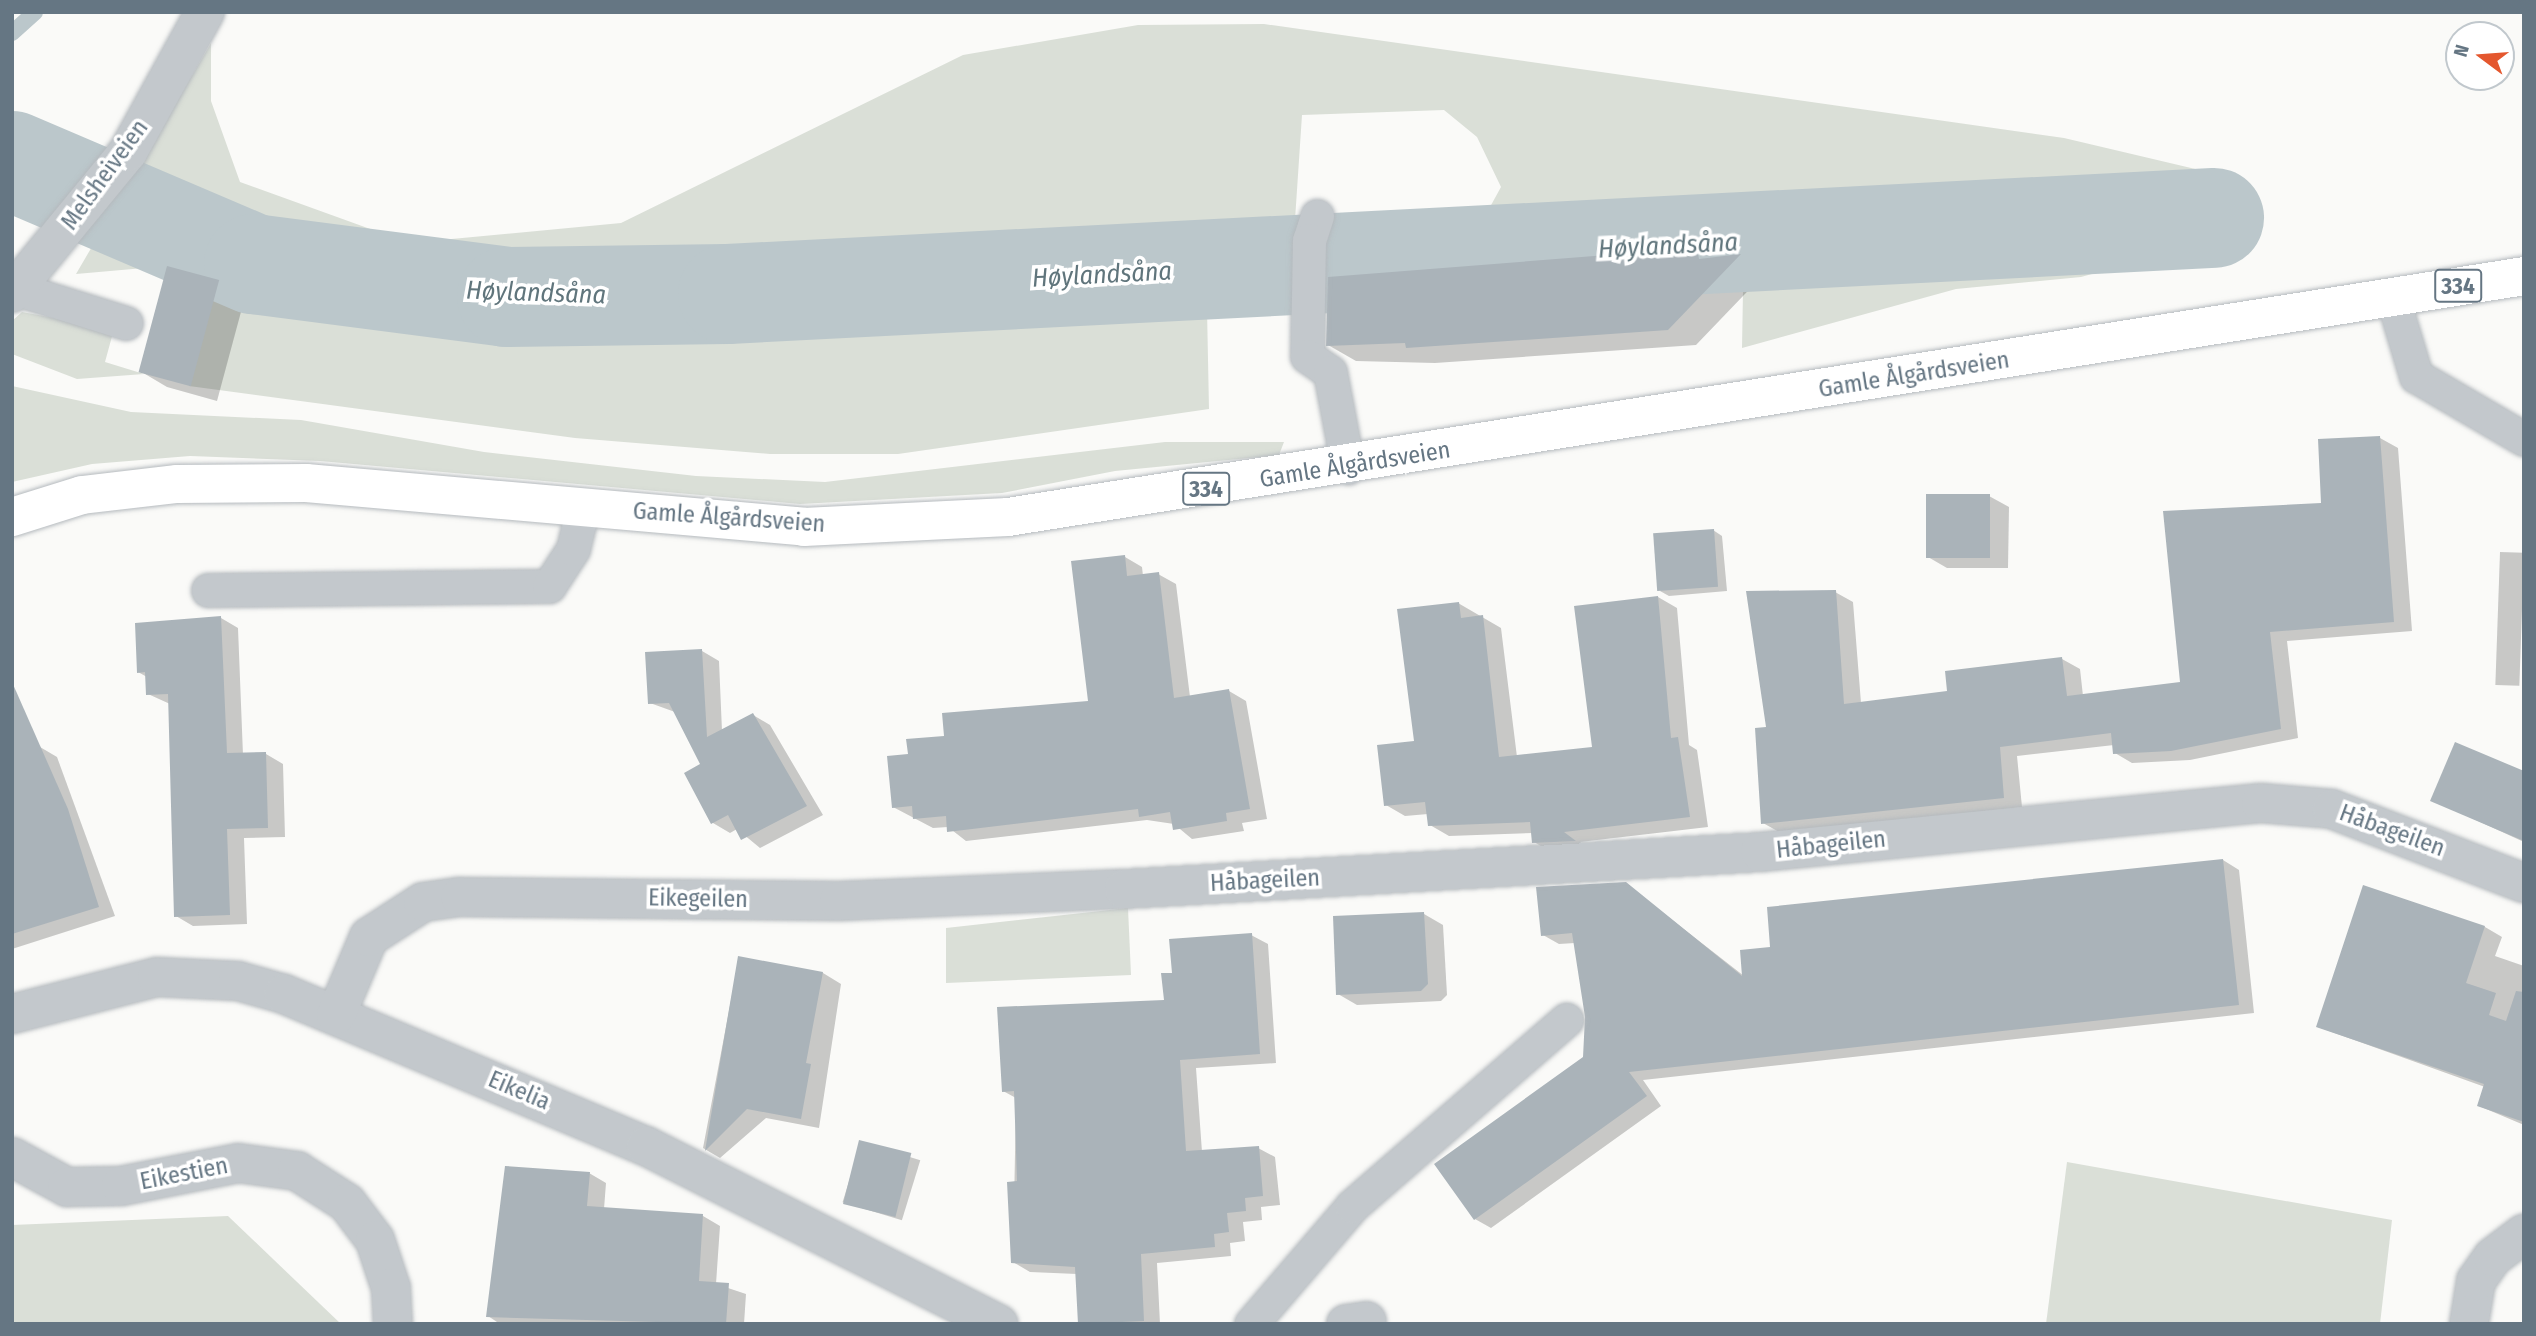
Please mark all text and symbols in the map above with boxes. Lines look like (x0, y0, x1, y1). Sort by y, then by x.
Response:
north arrow (2445, 21, 2515, 91)
text: N (2449, 42, 2474, 59)
street label: Melsheiveien (55, 114, 155, 236)
water label: Høylandsåna (1597, 227, 1739, 265)
water label: Høylandsåna (1031, 256, 1173, 294)
road number: 334 (2434, 266, 2482, 306)
water label: Høylandsåna (466, 275, 606, 311)
street label: Gamle Ålgårdsveien (1817, 346, 2011, 404)
street label: Gamle Ålgårdsveien (1258, 436, 1452, 494)
road number: 334 (1182, 470, 1230, 509)
street label: Gamle Ålgårdsveien (632, 497, 826, 539)
street label: Håbageilen (2335, 799, 2449, 863)
street label: Håbageilen (1775, 825, 1887, 865)
street label: Håbageilen (1209, 864, 1321, 898)
street label: Eikegeilen (648, 884, 748, 914)
street label: Eikelia (484, 1065, 554, 1117)
street label: Eikestien (138, 1151, 230, 1197)

